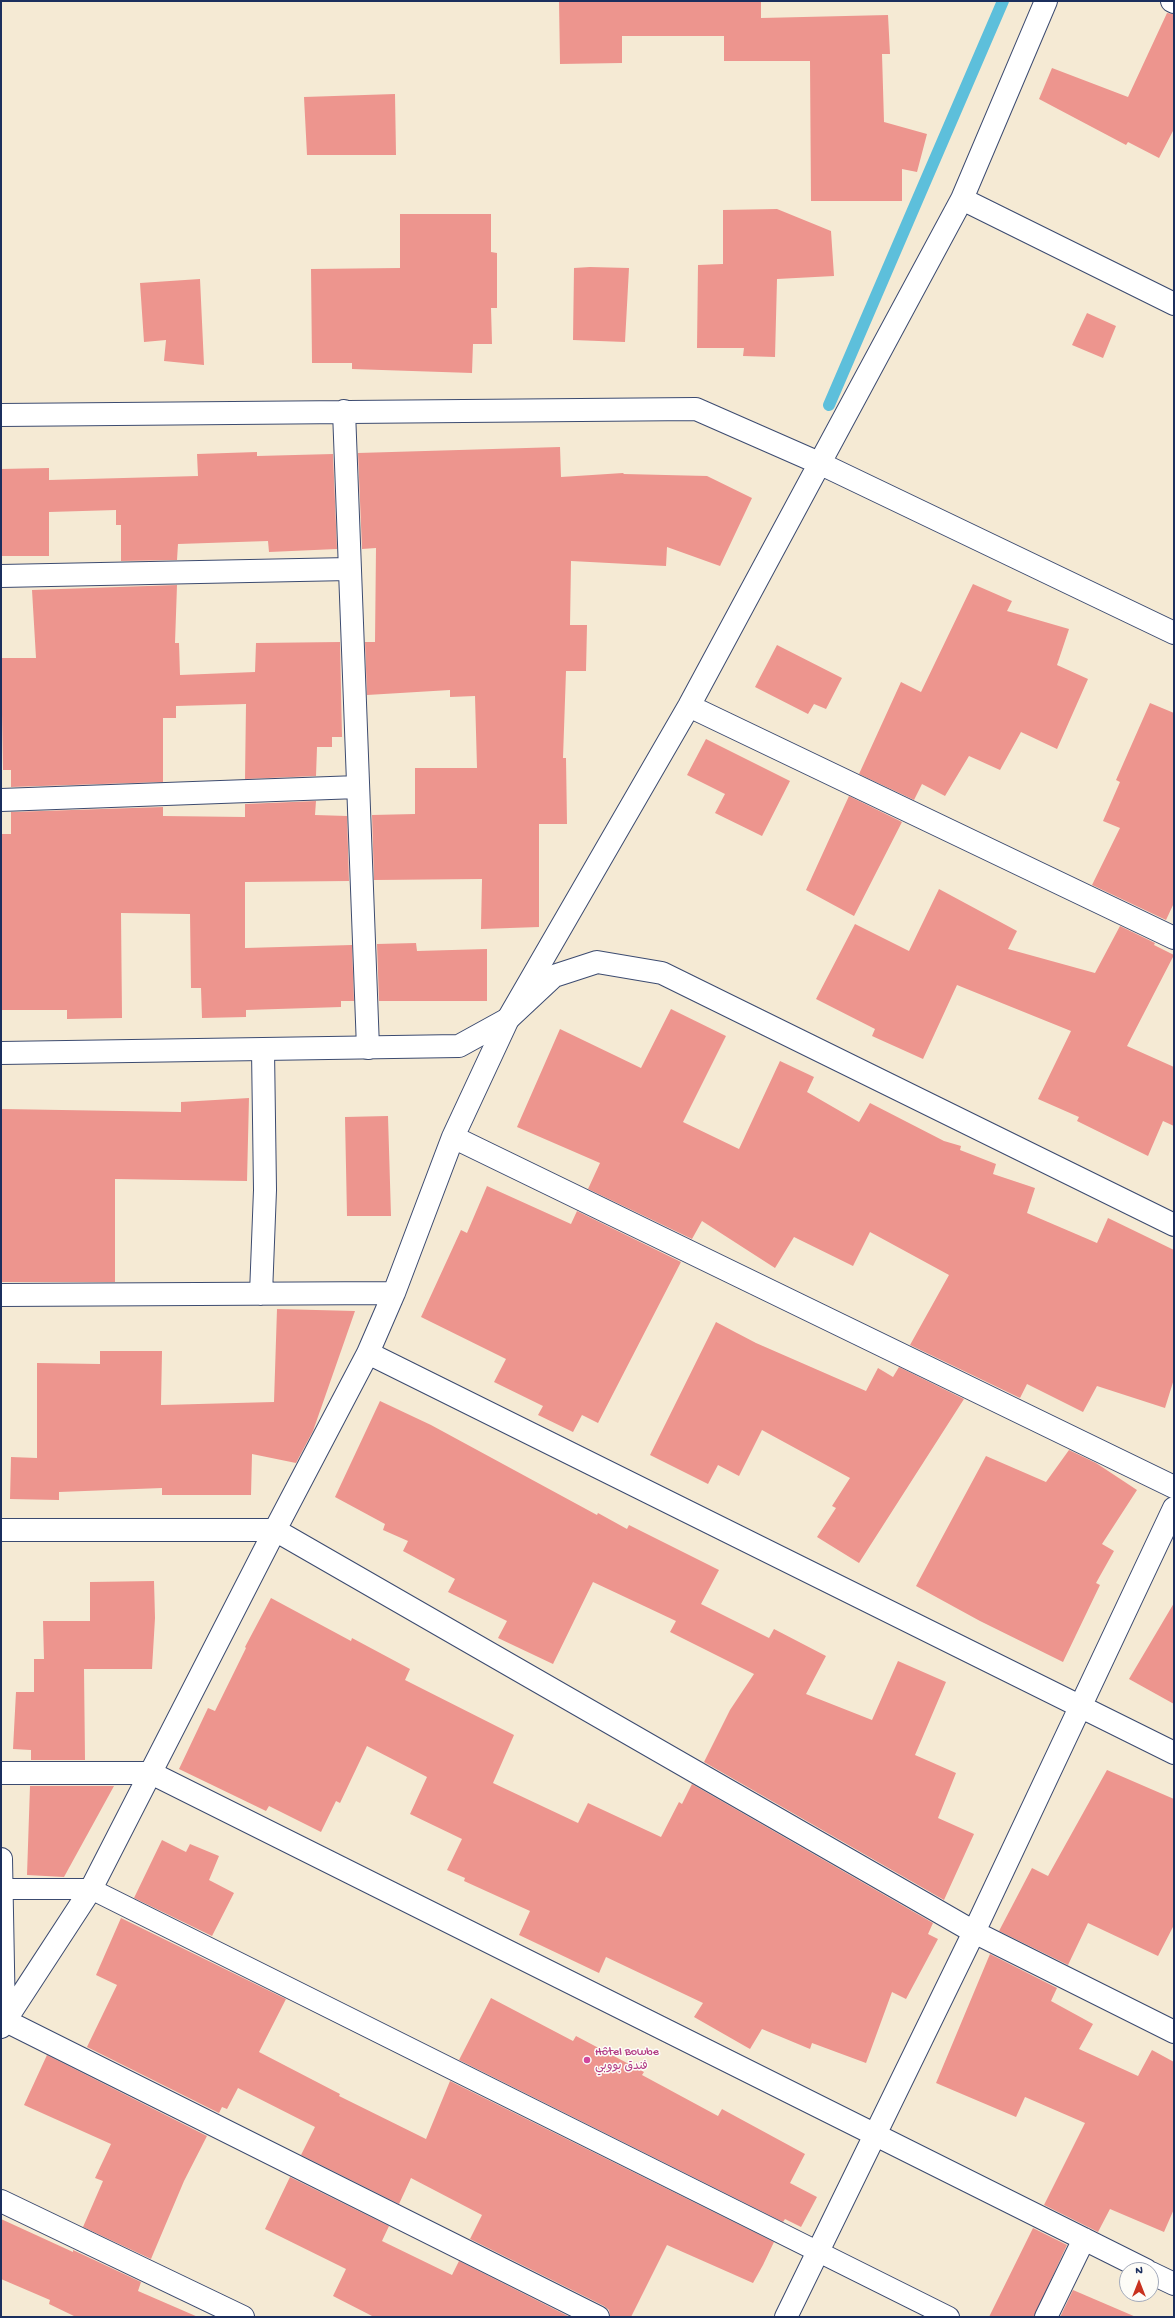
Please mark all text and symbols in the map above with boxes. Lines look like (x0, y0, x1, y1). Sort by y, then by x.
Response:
place label: Hôtel Bowbe فندق بووبي (595, 2046, 659, 2074)
marker: Hôtel Bowbe فندق بووبي (582, 2055, 592, 2065)
north arrow (1119, 2262, 1159, 2302)
text: N (1135, 2265, 1143, 2277)

